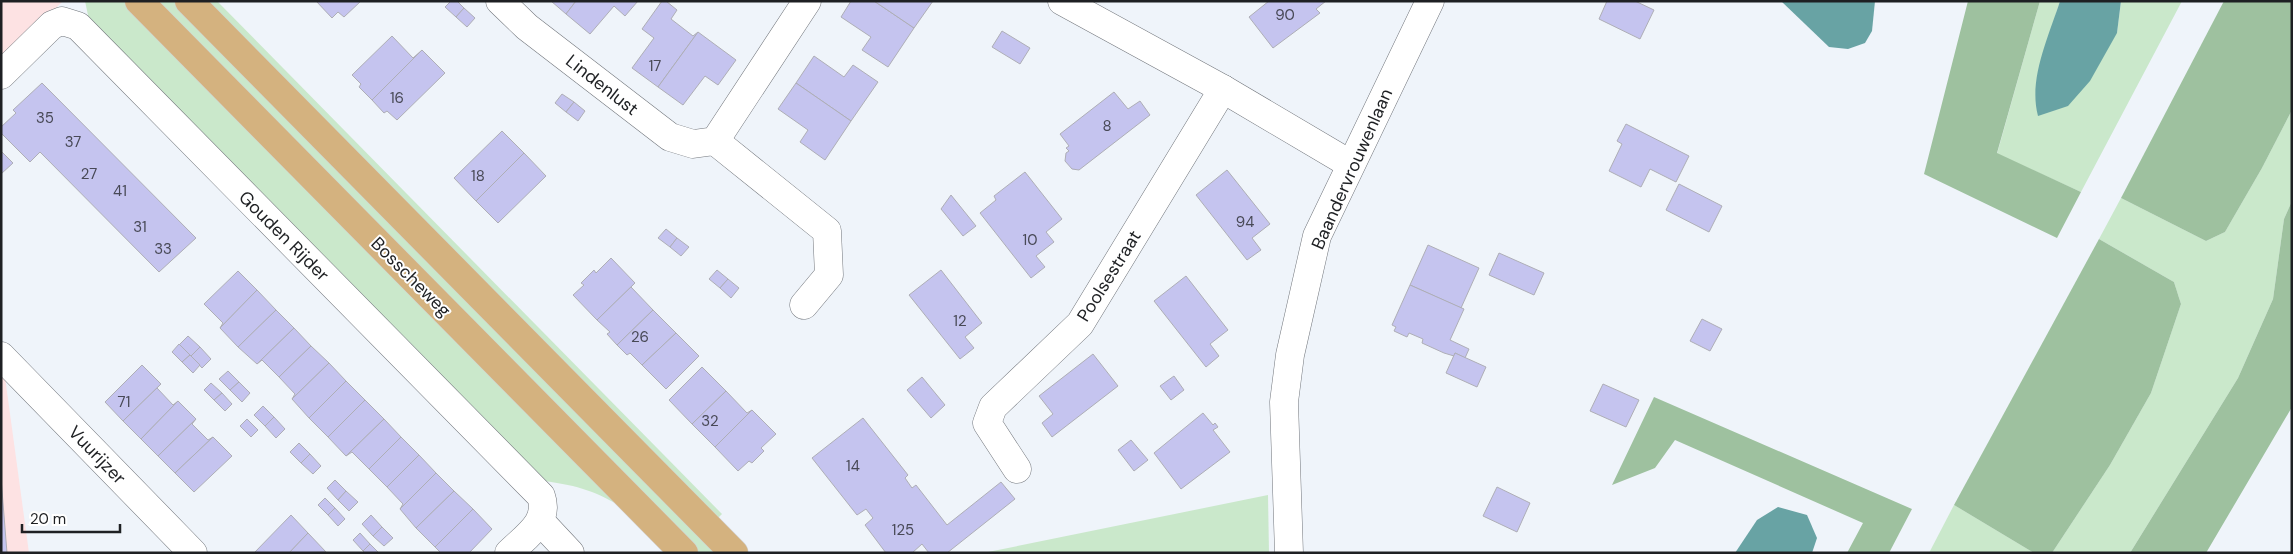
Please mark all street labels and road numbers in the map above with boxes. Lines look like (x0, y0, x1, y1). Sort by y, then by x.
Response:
street label: Lindenlust (561, 49, 643, 121)
street label: Baandervrouwenlaan (1306, 85, 1398, 253)
street label: Gouden Rijder (234, 186, 335, 287)
street label: Poolsestraat (1071, 226, 1147, 326)
street label: Bosscheweg (366, 232, 456, 322)
street label: Vuurijzer (63, 420, 131, 490)

